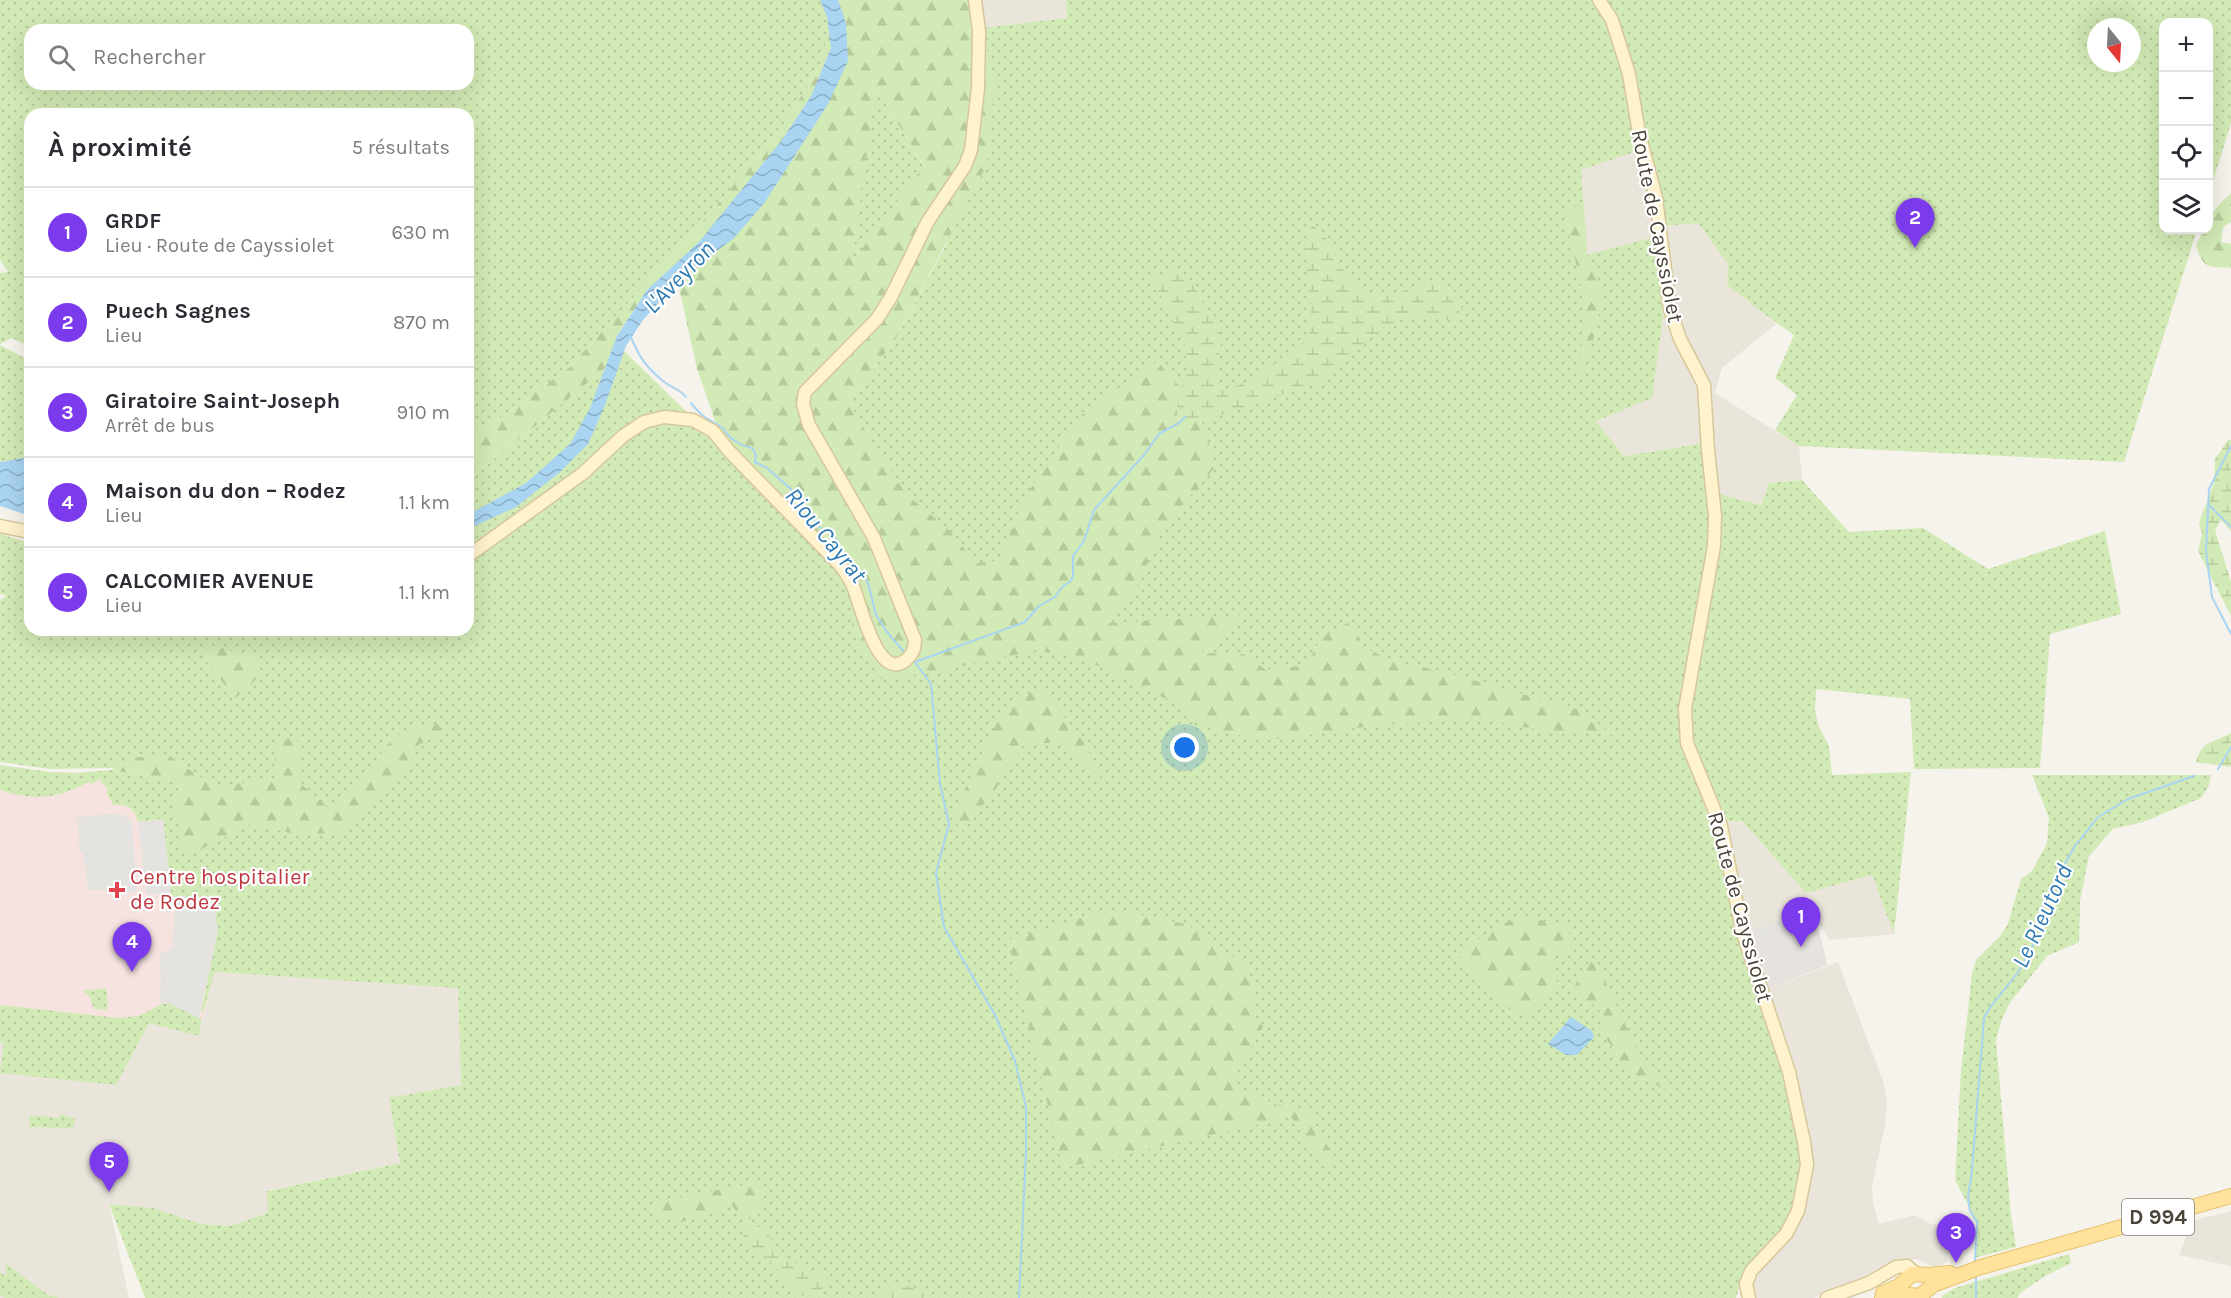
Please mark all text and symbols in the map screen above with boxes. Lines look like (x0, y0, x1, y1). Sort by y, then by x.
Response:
north arrow (2087, 18, 2141, 72)
map controls (2159, 18, 2213, 234)
button: + (2159, 18, 2213, 72)
search box (24, 24, 474, 90)
icon: search (45, 41, 78, 74)
text: Rechercher (93, 44, 206, 70)
button: − (2159, 72, 2213, 126)
button: locate (2159, 126, 2213, 180)
street label: Route de Cayssiolet (1625, 127, 1689, 325)
text: À proximité (48, 132, 192, 163)
text: 5 résultats (352, 136, 450, 159)
button: layers (2159, 180, 2213, 234)
pin: 2 (1896, 198, 1934, 248)
text: GRDF (105, 208, 161, 234)
text: 1 (64, 221, 71, 244)
text: 630 m (391, 221, 450, 244)
text: Lieu · Route de Cayssiolet (105, 234, 334, 257)
water label: L'Aveyron (638, 235, 720, 319)
text: Puech Sagnes (105, 298, 251, 324)
text: 2 (61, 311, 74, 334)
text: 870 m (393, 311, 450, 334)
text: Lieu (105, 324, 143, 347)
text: Giratoire Saint-Joseph (105, 388, 340, 414)
text: 3 (61, 401, 74, 424)
text: 910 m (396, 401, 450, 424)
text: Arrêt de bus (105, 414, 215, 437)
text: Maison du don – Rodez (105, 478, 346, 504)
water label: Riou Cayrat (779, 482, 873, 589)
text: 4 (62, 491, 73, 514)
text: 1.1 km (398, 491, 450, 514)
text: Lieu (105, 504, 143, 527)
text: CALCOMIER AVENUE (105, 568, 314, 594)
text: 5 (62, 581, 73, 604)
text: 1.1 km (398, 581, 450, 604)
text: Lieu (105, 594, 143, 617)
your location (1170, 733, 1199, 762)
street label: Route de Cayssiolet (1702, 809, 1778, 1005)
water label: Le Rieutord (2006, 860, 2078, 972)
place label: Centre hospitalier de Rodez (130, 864, 309, 915)
marker: Centre hospitalier de Rodez (108, 881, 126, 899)
pin: 1 (1782, 898, 1820, 947)
pin: 4 (112, 922, 152, 972)
pin: 5 (90, 1142, 128, 1192)
road number: D 994 (2122, 1199, 2194, 1235)
pin: 3 (1936, 1214, 1976, 1263)

